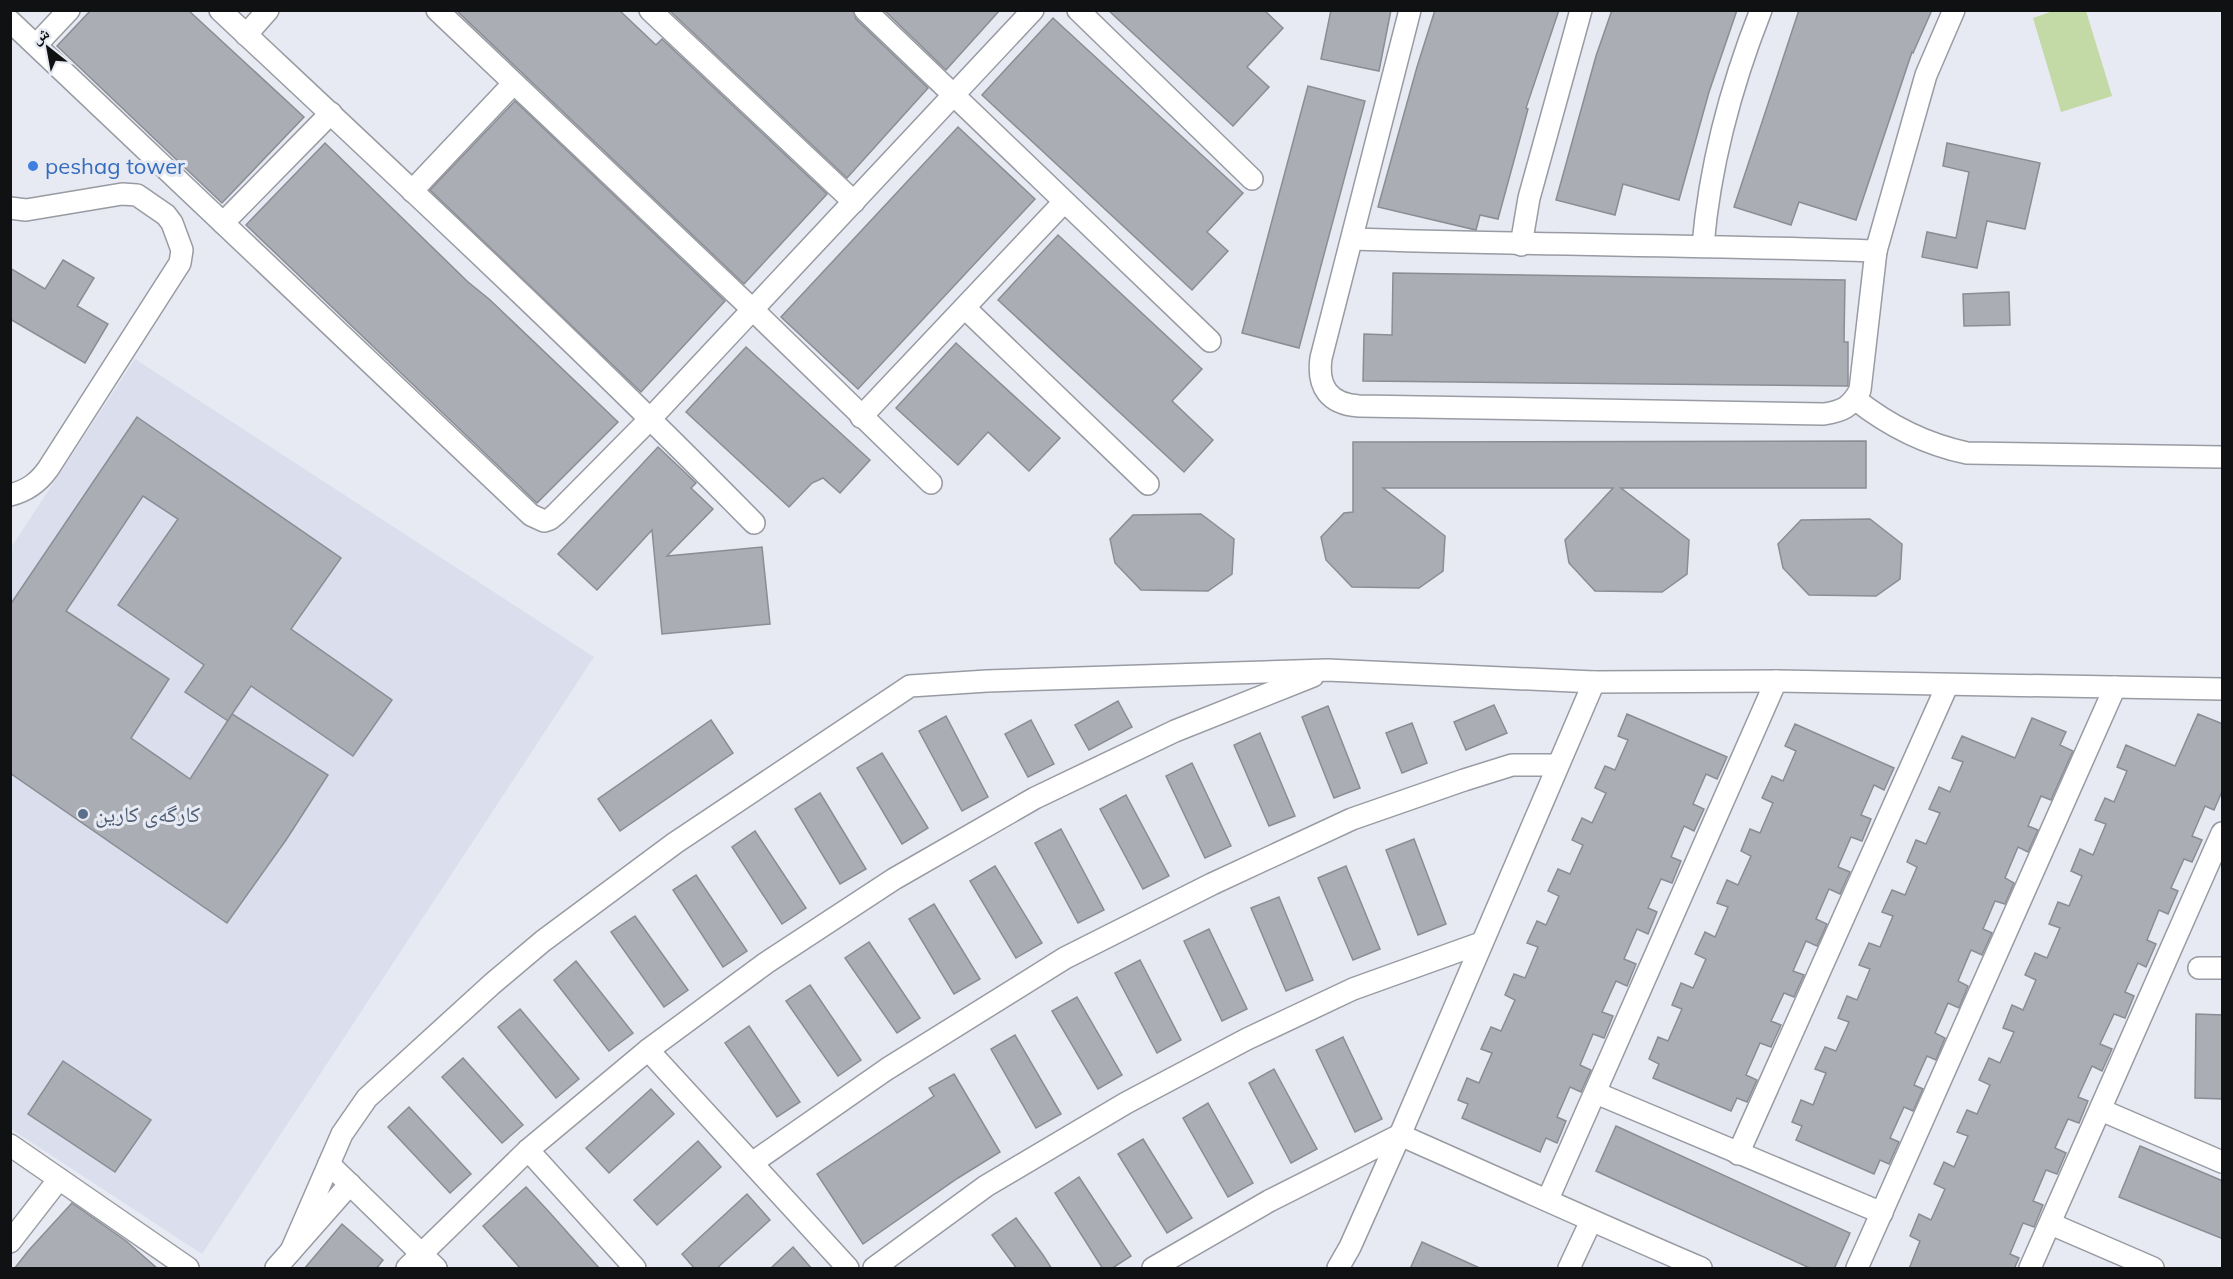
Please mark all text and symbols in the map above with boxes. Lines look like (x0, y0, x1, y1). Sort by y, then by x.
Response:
north arrow (18, 18, 78, 78)
text: ش (28, 22, 53, 48)
place label: peshag tower (45, 152, 185, 180)
marker: peshag tower (26, 159, 40, 173)
place label: کارگەی کارین (95, 800, 200, 828)
marker: کارگەی کارین (76, 807, 90, 821)

